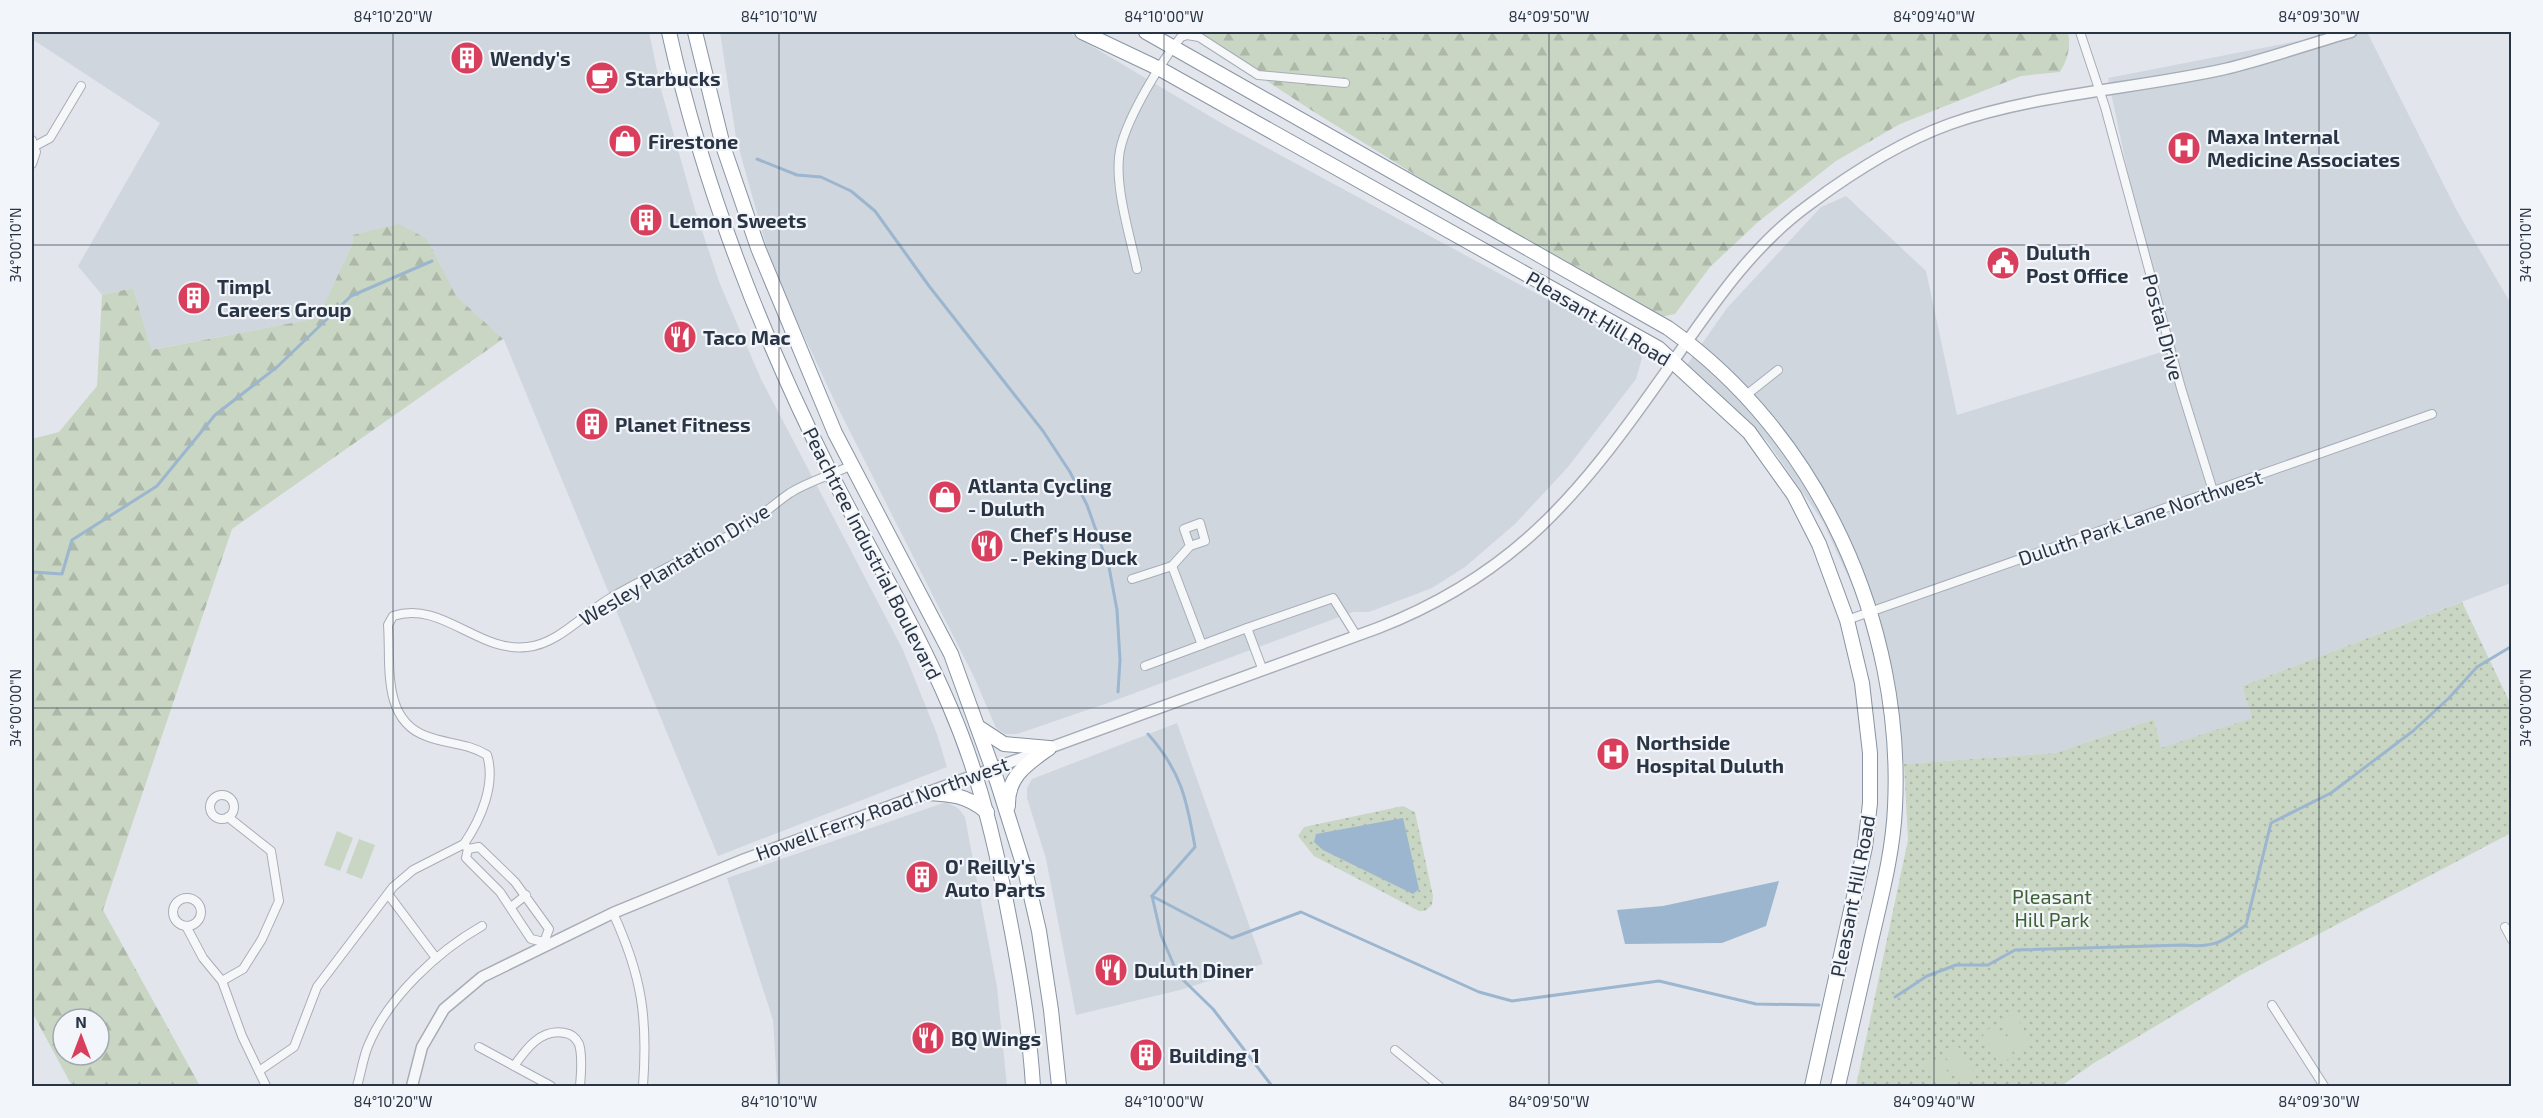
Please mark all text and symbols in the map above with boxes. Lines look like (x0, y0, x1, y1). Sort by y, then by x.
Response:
text: 84°10'20"W (354, 7, 432, 25)
text: 84°10'10"W (741, 7, 817, 25)
text: 84°10'00"W (1124, 7, 1204, 25)
text: 84°09'50"W (1508, 7, 1590, 25)
text: 84°09'40"W (1893, 7, 1975, 25)
text: 84°09'30"W (2278, 7, 2360, 25)
building icon: Wendy's (449, 40, 485, 76)
place label: Wendy's (490, 46, 571, 71)
cafe icon: Starbucks (584, 60, 620, 96)
place label: Starbucks (625, 66, 721, 90)
shop icon: Firestone (607, 123, 643, 159)
place label: Maxa Internal Medicine Associates (2207, 124, 2400, 171)
place label: Firestone (648, 129, 738, 153)
hospital icon: Maxa Internal Medicine Associates (2166, 130, 2202, 166)
building icon: Lemon Sweets (628, 202, 664, 238)
text: 34°00'10"N (6, 207, 24, 283)
text: 34°00'10"N (2516, 207, 2534, 283)
place label: Lemon Sweets (669, 208, 807, 232)
place label: Duluth Post Office (2026, 240, 2129, 287)
public building icon: Duluth Post Office (1985, 245, 2021, 281)
street label: Pleasant Hill Road (1522, 265, 1676, 371)
street label: Postal Drive (2138, 271, 2190, 383)
place label: Timpl Careers Group (217, 274, 352, 321)
building icon: Timpl Careers Group (176, 280, 212, 316)
restaurant icon: Taco Mac (662, 319, 698, 355)
place label: Taco Mac (703, 325, 791, 349)
building icon: Planet Fitness (574, 406, 610, 442)
place label: Planet Fitness (615, 412, 751, 436)
street label: Peachtree Industrial Boulevard (799, 423, 947, 683)
street label: Duluth Park Lane Northwest (2015, 464, 2266, 570)
place label: Atlanta Cycling - Duluth (968, 473, 1112, 520)
shop icon: Atlanta Cycling - Duluth (927, 479, 963, 515)
street label: Wesley Plantation Drive (575, 498, 773, 630)
place label: Chef's House - Peking Duck (1010, 522, 1139, 569)
restaurant icon: Chef's House - Peking Duck (969, 528, 1005, 564)
text: 34°00'00"N (6, 669, 24, 747)
text: 34°00'00"N (2516, 669, 2534, 747)
place label: Northside Hospital Duluth (1636, 730, 1784, 777)
hospital icon: Northside Hospital Duluth (1595, 736, 1631, 772)
street label: Howell Ferry Road Northwest (752, 751, 1012, 865)
street label: Pleasant Hill Road (1825, 813, 1879, 979)
place label: O' Reilly's Auto Parts (945, 854, 1045, 901)
building icon: O' Reilly's Auto Parts (904, 859, 940, 895)
park label: Pleasant Hill Park (2012, 884, 2092, 931)
restaurant icon: Duluth Diner (1093, 952, 1129, 988)
place label: Duluth Diner (1134, 958, 1254, 982)
north arrow (51, 1007, 111, 1067)
text: N (75, 1012, 87, 1031)
restaurant icon: BQ Wings (910, 1020, 946, 1056)
place label: BQ Wings (951, 1026, 1041, 1051)
building icon: Building 1 (1128, 1037, 1164, 1073)
place label: Building 1 (1169, 1043, 1260, 1067)
text: 84°10'20"W (354, 1092, 432, 1110)
text: 84°10'10"W (741, 1092, 817, 1110)
text: 84°10'00"W (1124, 1092, 1204, 1110)
text: 84°09'50"W (1508, 1092, 1590, 1110)
text: 84°09'40"W (1893, 1092, 1975, 1110)
text: 84°09'30"W (2278, 1092, 2360, 1110)

